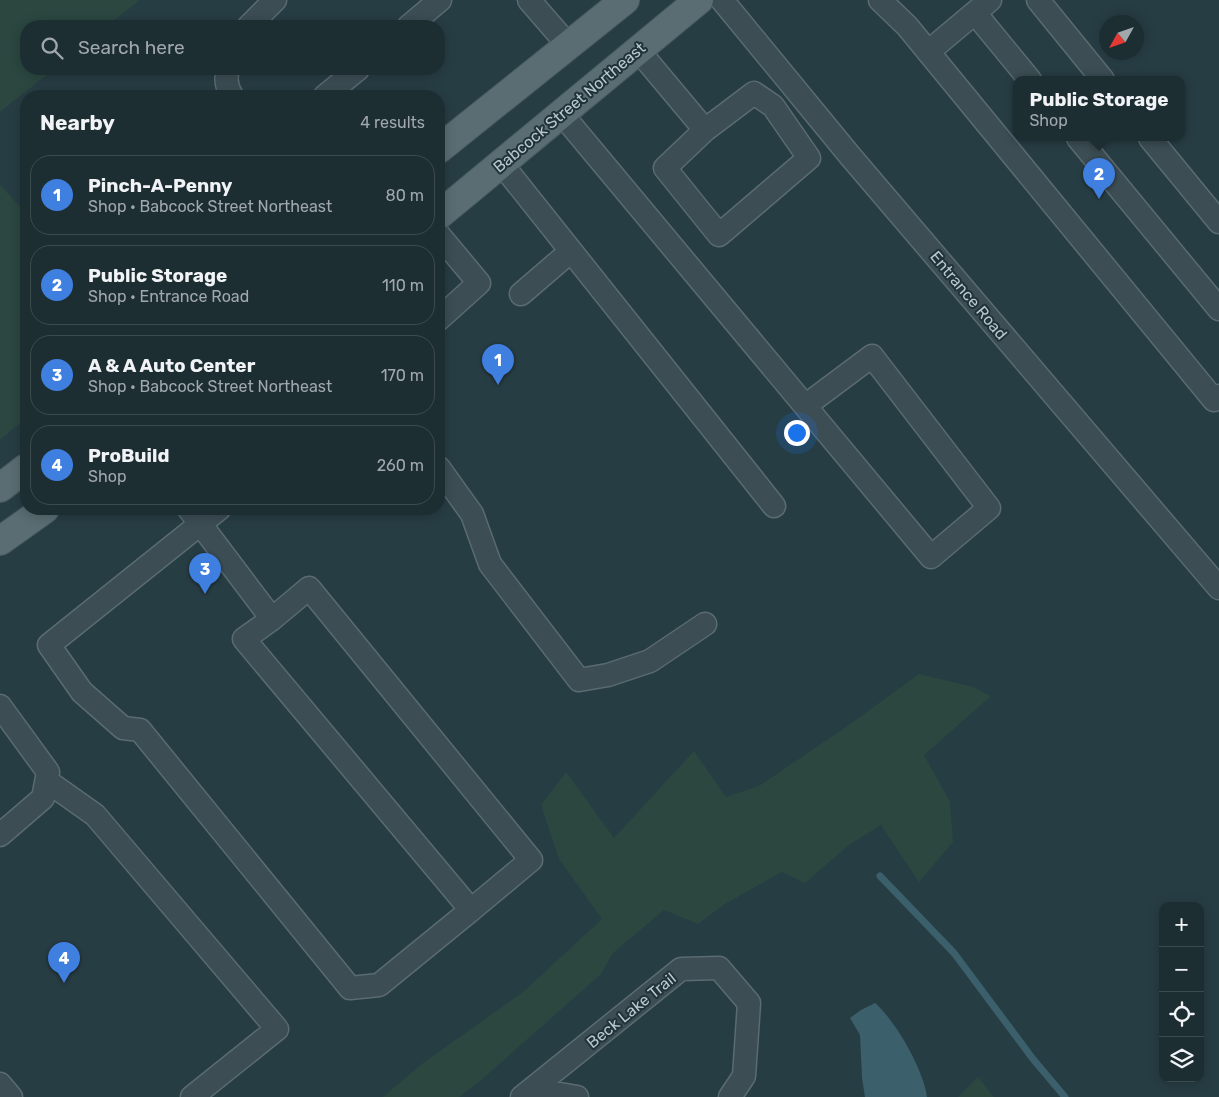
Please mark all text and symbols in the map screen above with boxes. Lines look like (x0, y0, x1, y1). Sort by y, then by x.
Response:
north arrow (1099, 15, 1144, 60)
search box (20, 20, 445, 75)
icon: search (38, 34, 66, 62)
text: Search here (78, 36, 185, 59)
street label: Babcock Street Northeast (489, 38, 649, 177)
popup (1013, 76, 1185, 141)
text: Public Storage (1029, 88, 1169, 111)
text: Nearby (40, 110, 115, 135)
text: Shop (1029, 111, 1068, 130)
text: 4 results (360, 113, 425, 132)
pin: 2 (1083, 158, 1115, 199)
text: Pinch-A-Penny (88, 174, 232, 197)
text: 1 (53, 186, 61, 205)
text: 80 m (386, 186, 424, 205)
text: Shop · Babcock Street Northeast (88, 197, 332, 216)
street label: Entrance Road (926, 247, 1011, 343)
text: Public Storage (88, 264, 227, 287)
text: 2 (52, 276, 62, 295)
text: 110 m (382, 276, 424, 295)
text: Shop · Entrance Road (88, 287, 249, 306)
pin: 1 (482, 344, 514, 385)
text: A & A Auto Center (88, 354, 255, 377)
text: 3 (52, 366, 62, 385)
text: 170 m (381, 366, 424, 385)
text: Shop · Babcock Street Northeast (88, 377, 332, 396)
your location (784, 420, 810, 446)
text: ProBuild (88, 444, 169, 467)
text: 4 (52, 456, 62, 475)
text: 260 m (377, 456, 424, 475)
text: Shop (88, 467, 126, 486)
pin: 3 (189, 553, 221, 594)
map controls (1159, 902, 1204, 1082)
button: + (1159, 902, 1204, 947)
pin: 4 (48, 942, 80, 983)
button: − (1159, 947, 1204, 992)
street label: Beck Lake Trail (583, 969, 680, 1052)
button: locate (1159, 992, 1204, 1037)
button: layers (1159, 1037, 1204, 1082)

